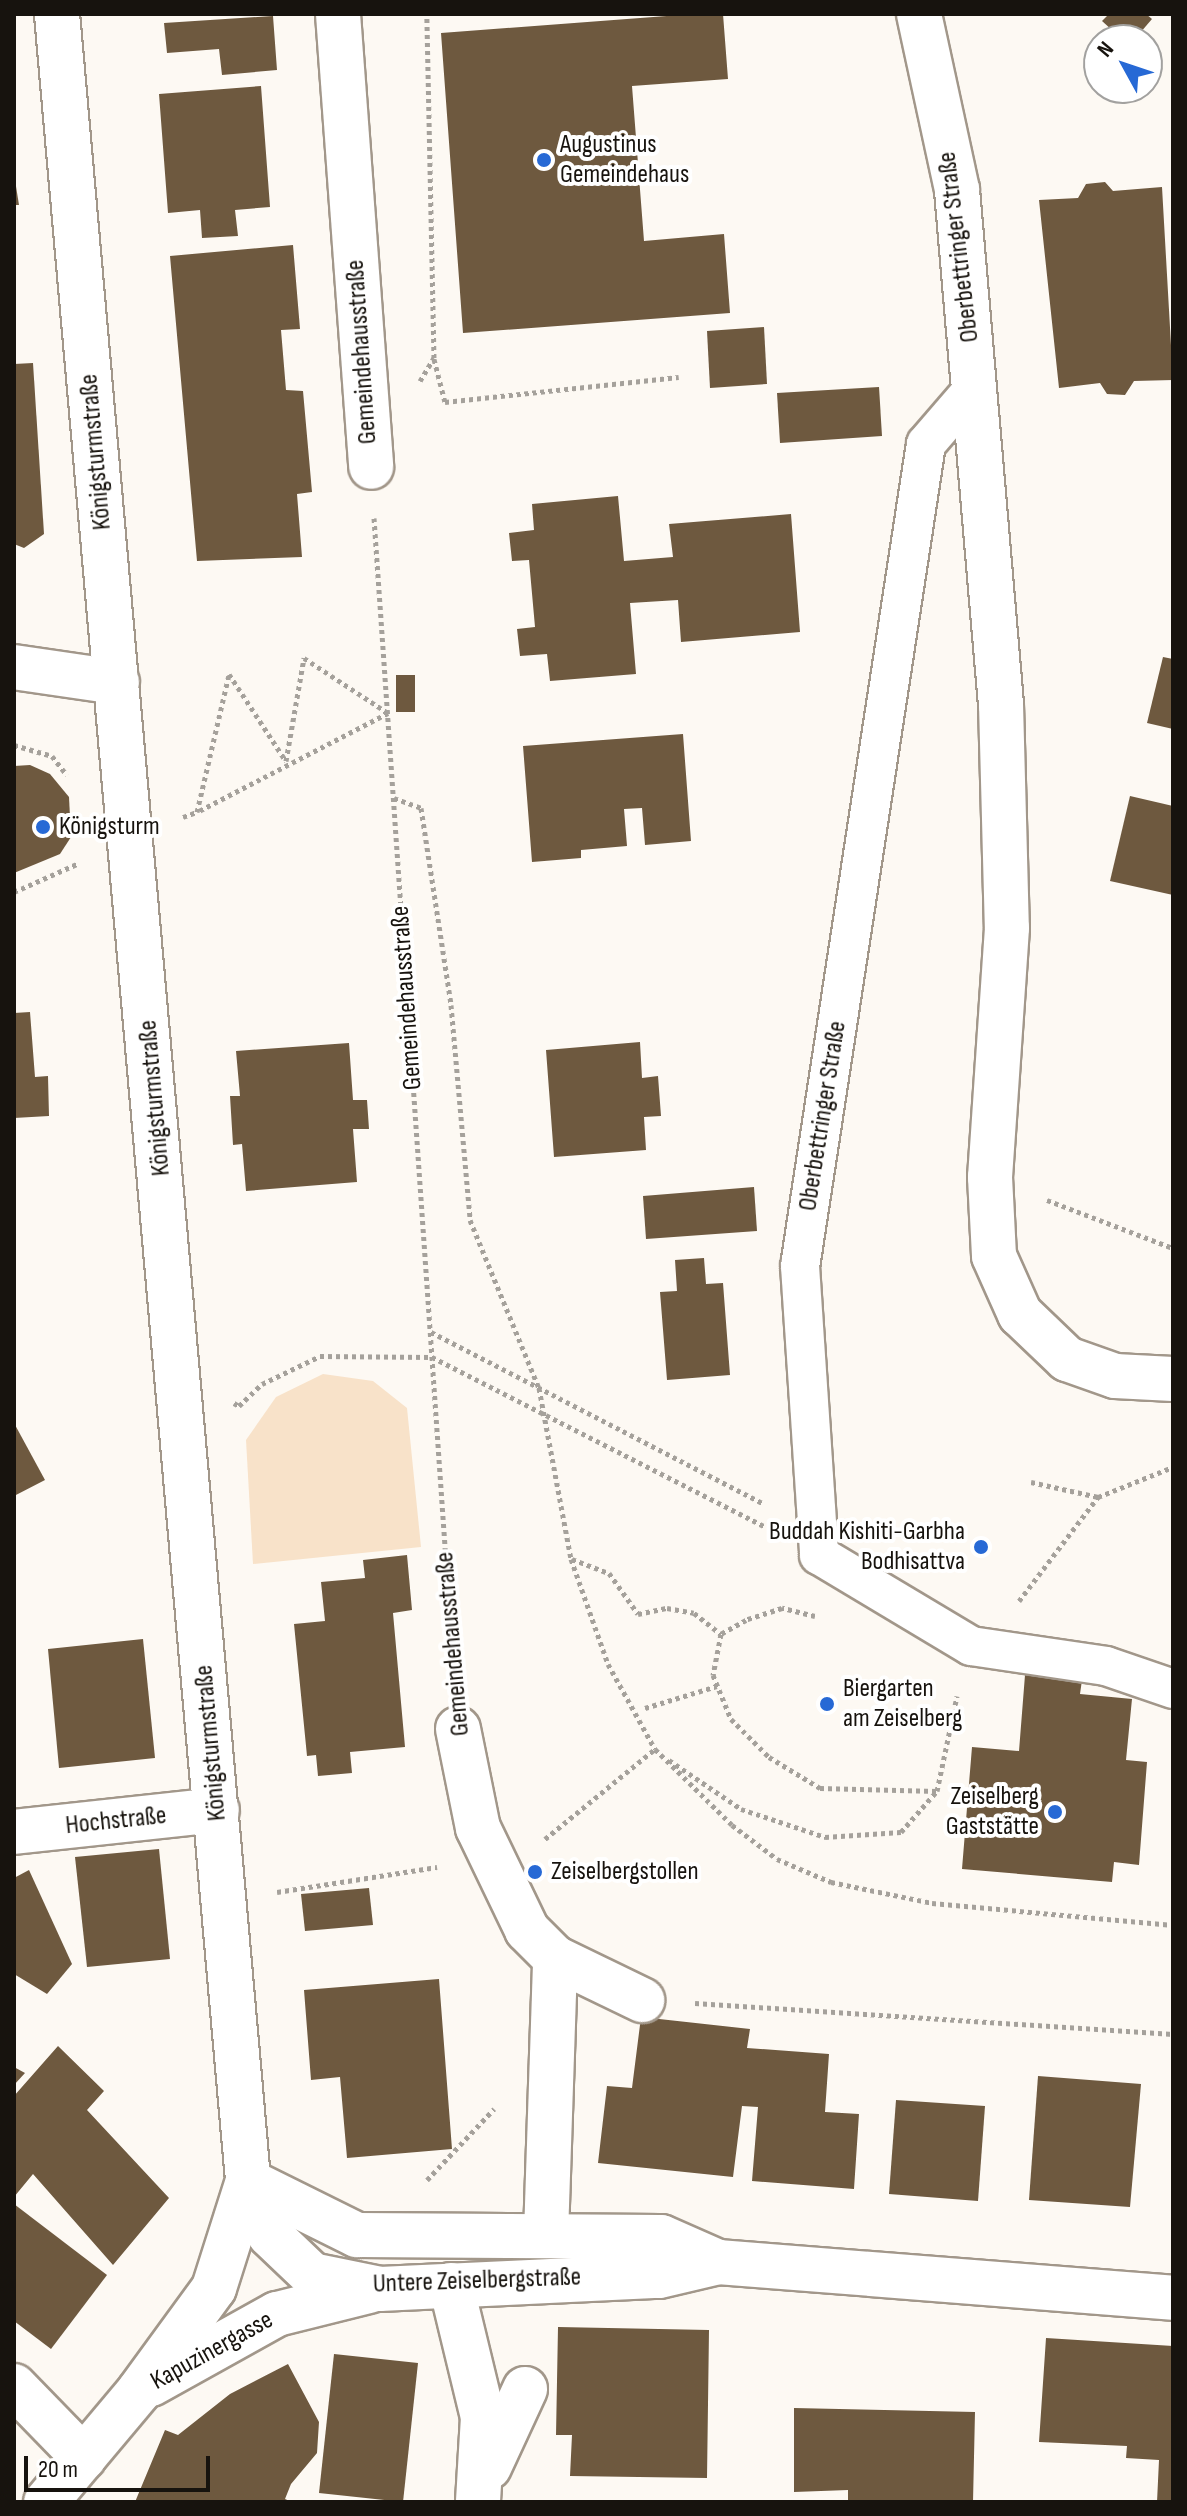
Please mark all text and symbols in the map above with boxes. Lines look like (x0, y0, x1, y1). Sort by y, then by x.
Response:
north arrow (1083, 24, 1163, 104)
text: N (1092, 36, 1120, 63)
place label: Augustinus Gemeindehaus (560, 129, 689, 190)
street label: Oberbettringer Straße (932, 150, 986, 344)
marker: Augustinus Gemeindehaus (535, 151, 553, 169)
street label: Gemeindehausstraße (340, 259, 384, 445)
street label: Königsturmstraße (74, 373, 118, 531)
place label: Königsturm (59, 811, 160, 843)
marker: Königsturm (34, 818, 52, 836)
street label: Gemeindehausstraße (385, 905, 429, 1091)
street label: Königsturmstraße (133, 1019, 177, 1177)
street label: Oberbettringer Straße (793, 1019, 853, 1213)
place label: Buddah Kishiti-Garbha Bodhisattva (769, 1516, 965, 1578)
marker: Buddah Kishiti-Garbha Bodhisattva (972, 1538, 990, 1556)
street label: Gemeindehausstraße (429, 1551, 477, 1737)
street label: Königsturmstraße (189, 1664, 233, 1822)
place label: Biergarten am Zeiselberg (843, 1673, 962, 1734)
marker: Biergarten am Zeiselberg (818, 1695, 836, 1713)
place label: Zeiselberg Gaststätte (946, 1781, 1039, 1842)
street label: Hochstraße (64, 1800, 168, 1842)
marker: Zeiselberg Gaststätte (1046, 1803, 1064, 1821)
place label: Zeiselbergstollen (551, 1856, 699, 1888)
marker: Zeiselbergstollen (526, 1863, 544, 1881)
street label: Untere Zeiselbergstraße (372, 2262, 582, 2300)
street label: Kapuzinergasse (146, 2305, 278, 2397)
scale bar (28, 2440, 214, 2490)
text: 20 m (38, 2455, 78, 2484)

